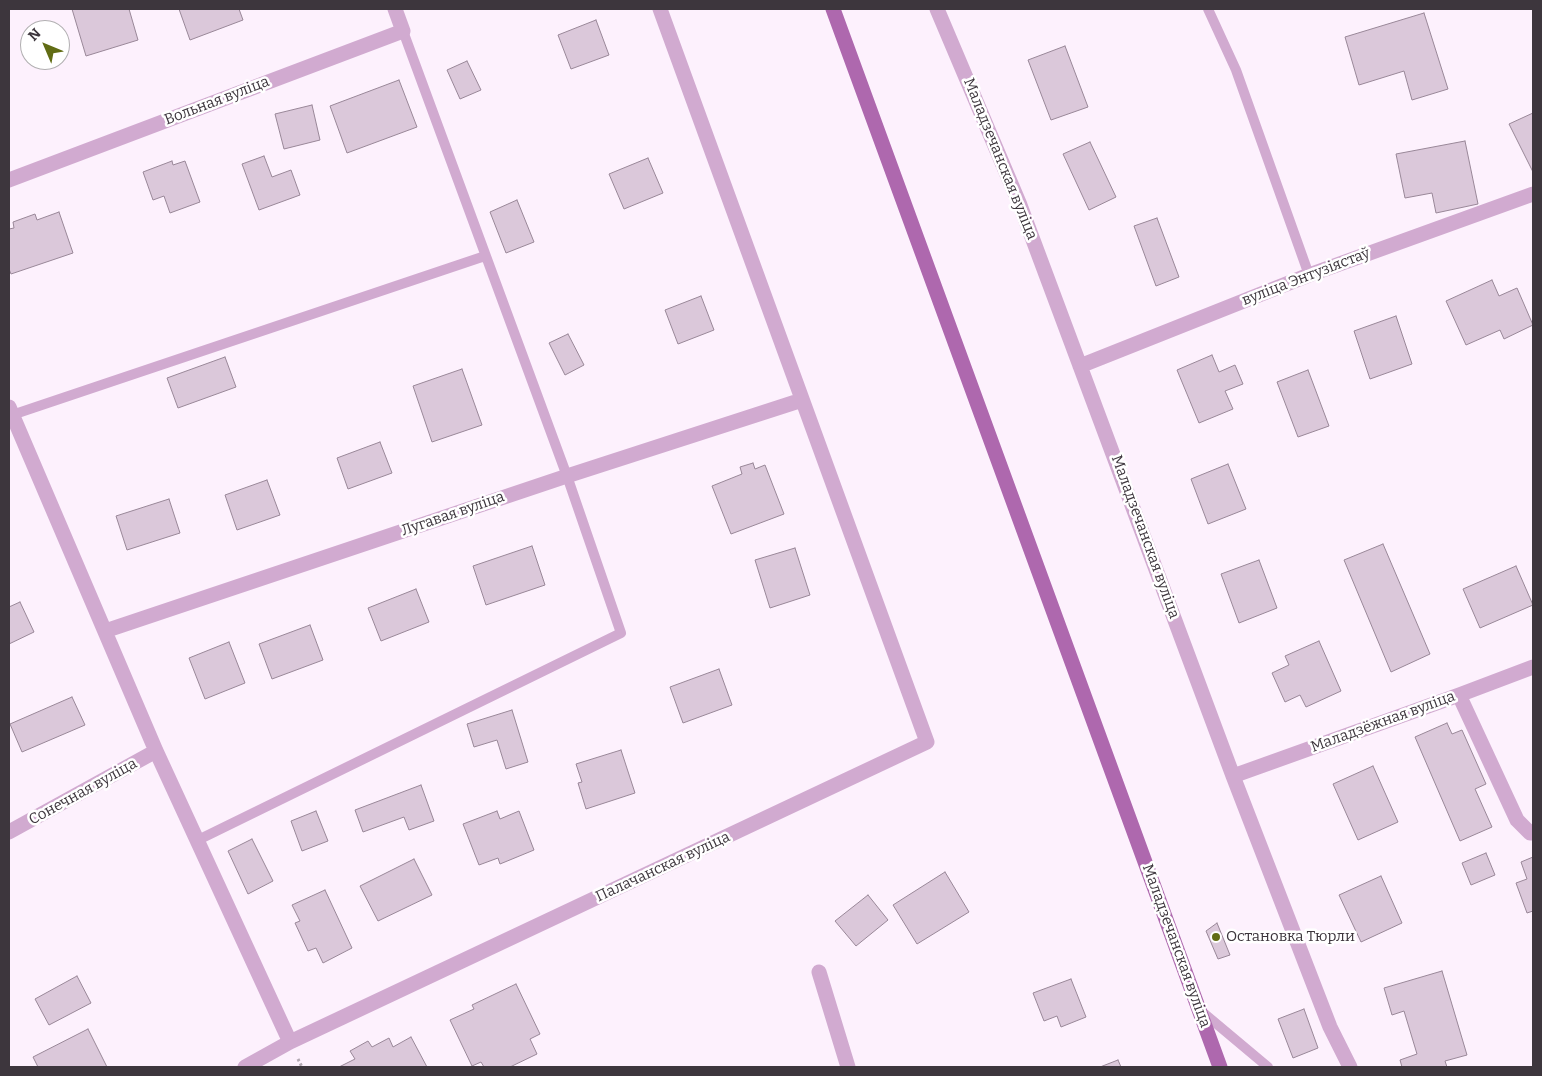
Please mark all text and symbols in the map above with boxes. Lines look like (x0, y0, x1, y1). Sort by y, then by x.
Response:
north arrow (20, 20, 70, 70)
text: N (25, 25, 45, 45)
street label: Вольная вуліца (162, 73, 272, 129)
street label: Маладзечанская вуліца (959, 76, 1041, 242)
street label: вуліца Энтузіястаў (1239, 244, 1373, 310)
street label: Маладзечанская вуліца (1107, 453, 1183, 621)
street label: Лугавая вуліца (399, 488, 507, 540)
street label: Маладзёжная вуліца (1308, 688, 1458, 756)
street label: Сонечная вуліца (26, 755, 140, 829)
street label: Палачанская вуліца (593, 828, 733, 906)
street label: Маладзечанская вуліца (1138, 862, 1214, 1030)
place label: Остановка Тюрли (1226, 928, 1355, 946)
marker: Остановка Тюрли (1210, 931, 1222, 943)

